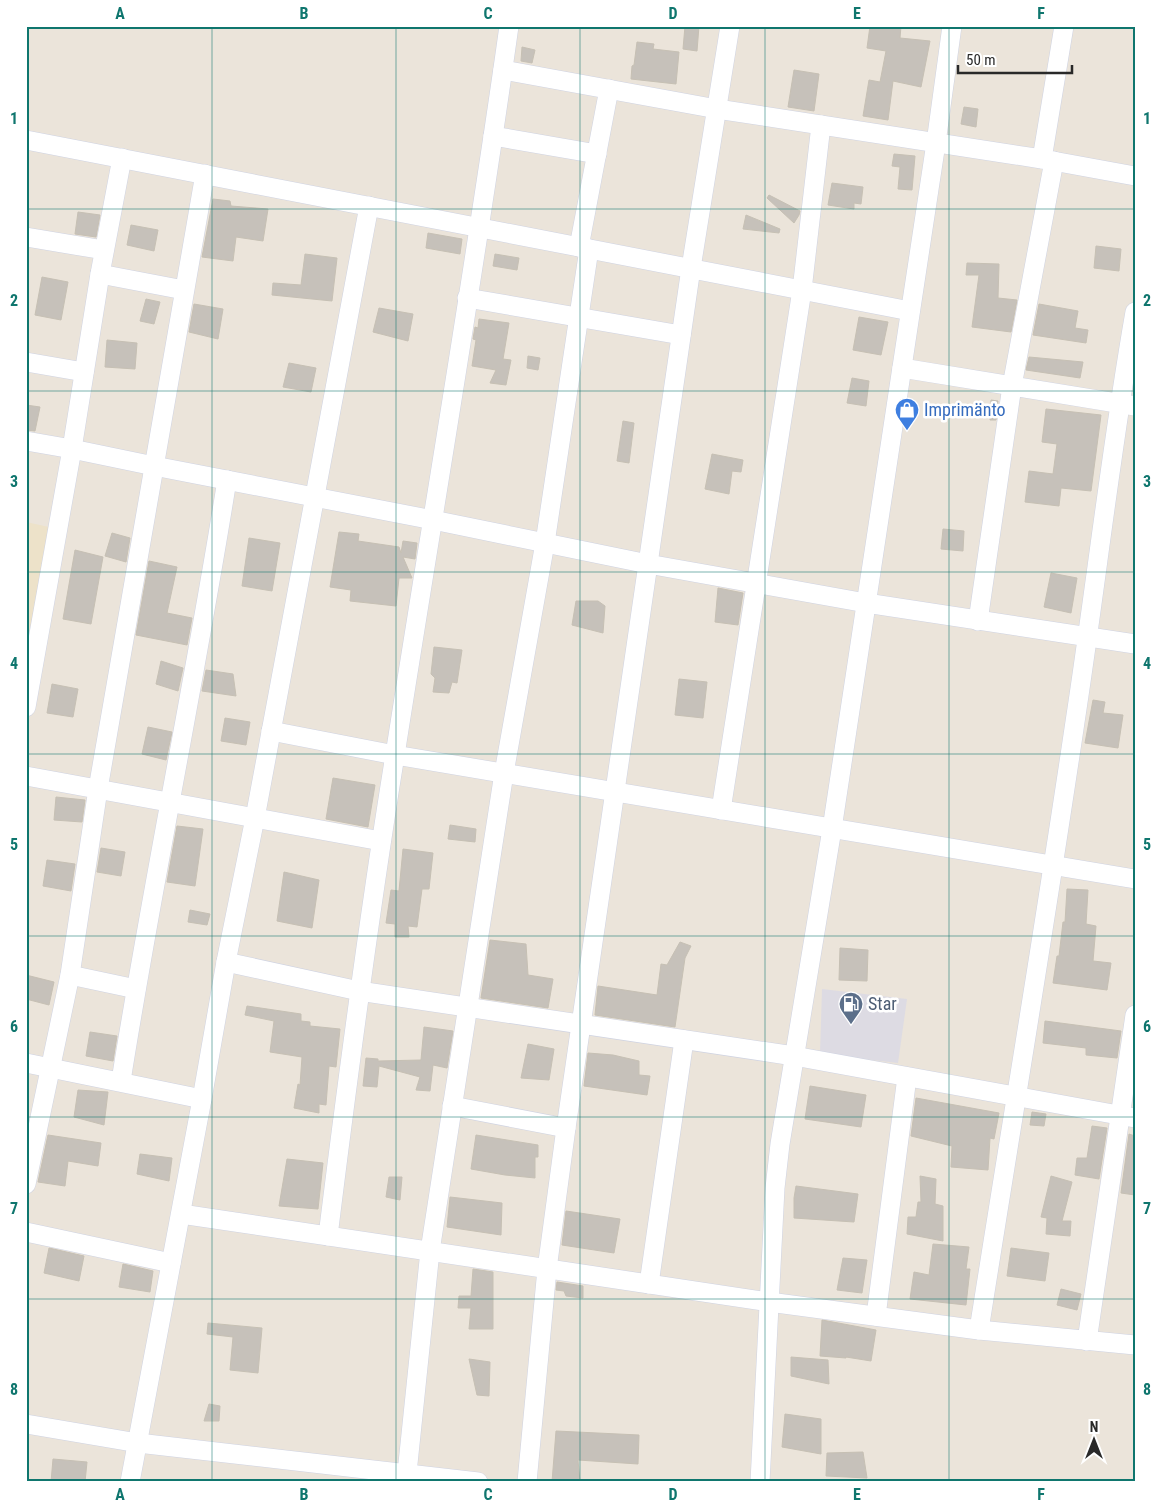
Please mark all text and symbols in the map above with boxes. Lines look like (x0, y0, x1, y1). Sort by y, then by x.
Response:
text: A (115, 4, 125, 23)
text: B (300, 4, 309, 23)
text: C (483, 4, 493, 23)
text: D (668, 4, 678, 23)
text: E (853, 4, 861, 23)
text: F (1037, 4, 1045, 23)
scale bar (958, 42, 1072, 74)
text: 50 m (966, 51, 996, 69)
text: 1 (10, 109, 18, 128)
text: 1 (1143, 109, 1151, 128)
text: 2 (10, 291, 18, 310)
text: 2 (1143, 291, 1151, 310)
shop icon: Imprimänto (894, 397, 920, 431)
place label: Imprimänto (924, 399, 1006, 420)
text: 3 (10, 472, 18, 491)
text: 3 (1143, 472, 1151, 491)
text: 4 (10, 654, 18, 673)
text: 4 (1143, 654, 1151, 673)
text: 5 (10, 835, 18, 854)
text: 5 (1143, 835, 1151, 854)
fuel station icon: Star (838, 991, 864, 1025)
place label: Star (868, 993, 897, 1014)
text: 6 (10, 1017, 18, 1036)
text: 6 (1143, 1017, 1151, 1036)
text: 7 (10, 1199, 18, 1218)
text: 7 (1143, 1199, 1151, 1218)
text: 8 (10, 1380, 18, 1399)
text: 8 (1143, 1380, 1151, 1399)
north arrow (1068, 1416, 1118, 1466)
text: N (1090, 1419, 1098, 1435)
text: A (115, 1485, 125, 1504)
text: B (300, 1485, 309, 1504)
text: C (483, 1485, 493, 1504)
text: D (668, 1485, 678, 1504)
text: E (853, 1485, 861, 1504)
text: F (1037, 1485, 1045, 1504)

